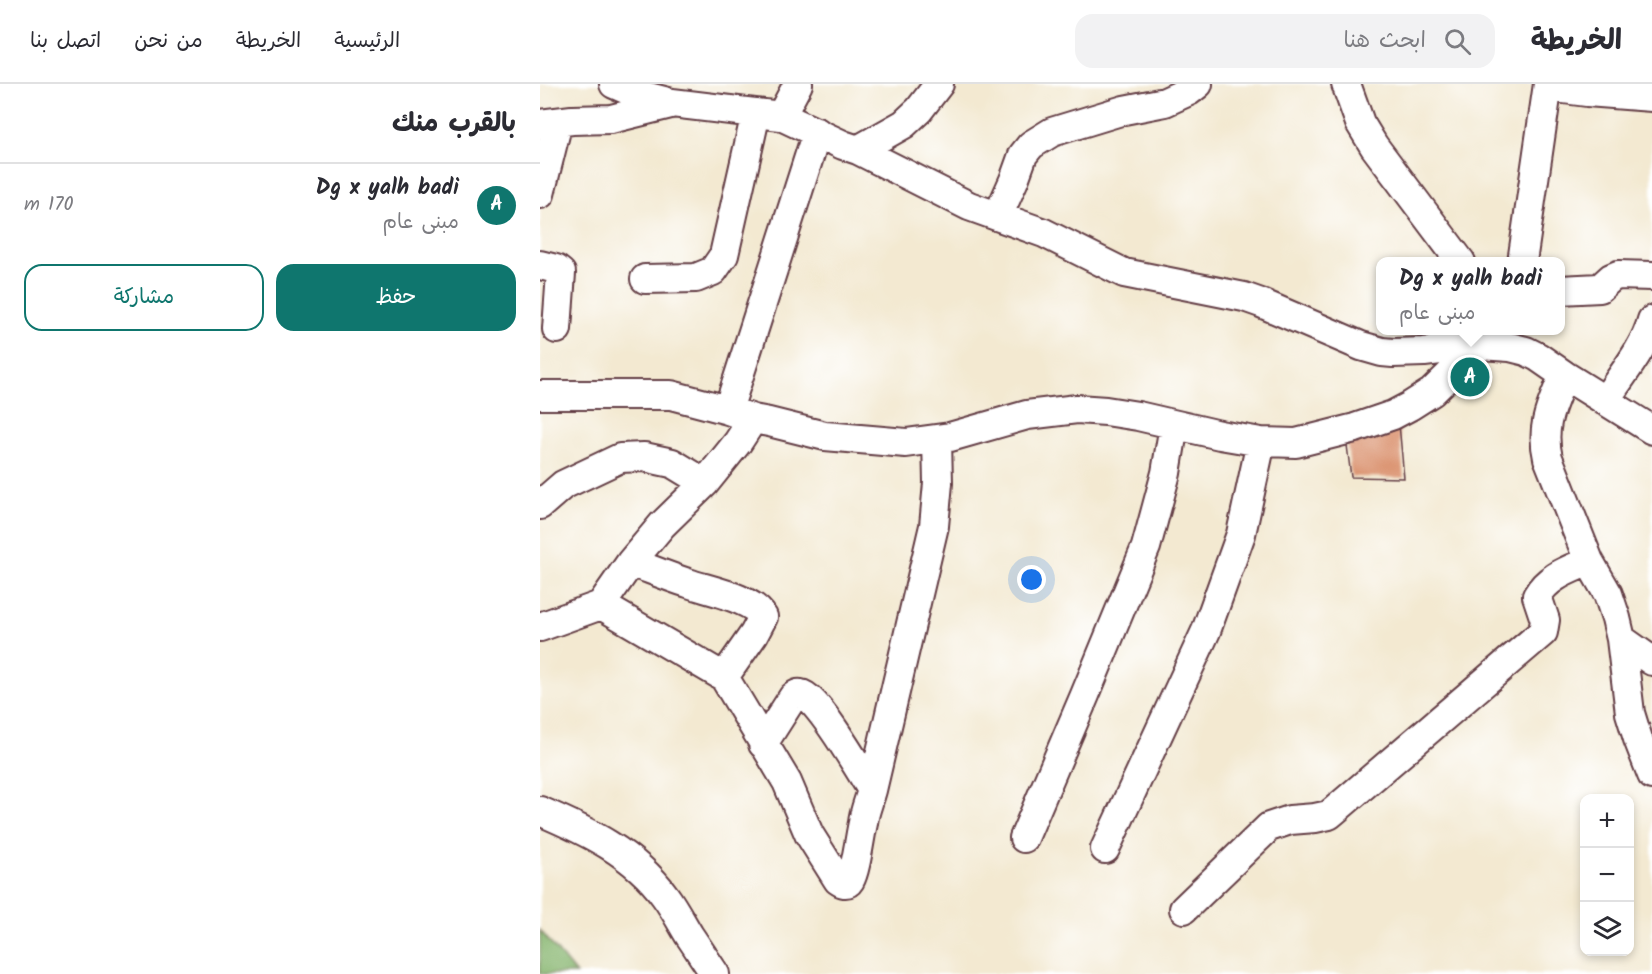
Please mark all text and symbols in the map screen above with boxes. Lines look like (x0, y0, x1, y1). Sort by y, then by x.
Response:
search box (1075, 14, 1495, 68)
text: الخريطة (1531, 19, 1622, 64)
text: ابحث هنا (1343, 24, 1426, 59)
text: اتصل بنا (30, 25, 101, 58)
text: من نحن (134, 25, 203, 58)
text: الخريطة (236, 25, 301, 58)
text: الرئيسية (334, 25, 400, 58)
icon: search (1441, 25, 1474, 58)
text: بالقرب منك (392, 103, 516, 145)
text: Dg x yalh badi (316, 171, 459, 206)
text: 170 m (24, 189, 73, 221)
text: A (490, 189, 503, 221)
text: مبنى عام (382, 207, 459, 239)
popup (1376, 257, 1565, 335)
text: Dg x yalh badi (1399, 262, 1542, 297)
button: مشاركة (24, 264, 264, 331)
button: حفظ (276, 264, 516, 331)
text: مبنى عام (1399, 298, 1475, 330)
pin: A (1450, 354, 1490, 400)
your location (1017, 565, 1046, 594)
map controls (1580, 794, 1634, 956)
button: + (1580, 794, 1634, 848)
button: − (1580, 848, 1634, 902)
button: layers (1580, 902, 1634, 956)

